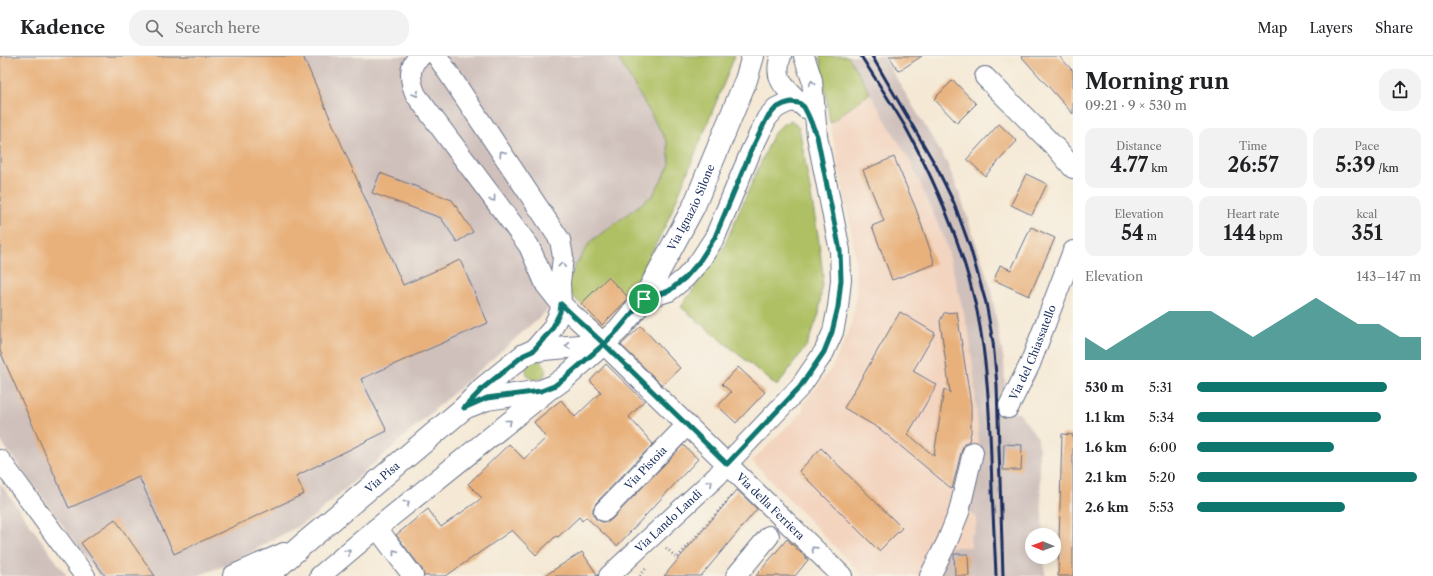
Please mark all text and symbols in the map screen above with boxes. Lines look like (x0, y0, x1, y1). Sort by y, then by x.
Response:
search box (129, 10, 409, 46)
text: Kadence (20, 16, 105, 39)
icon: search (143, 17, 165, 39)
text: Search here (175, 18, 260, 37)
text: Map (1257, 19, 1287, 37)
text: Layers (1309, 19, 1353, 37)
text: Share (1375, 19, 1413, 37)
text: Morning run (1085, 68, 1229, 95)
button: share (1379, 69, 1421, 111)
one-way arrow (808, 80, 817, 86)
one-way arrow (411, 90, 419, 97)
text: 09:21 · 9 × 530 m (1085, 97, 1187, 113)
text: Distance (1116, 139, 1162, 153)
text: Time (1239, 139, 1267, 153)
text: Pace (1355, 139, 1379, 153)
one-way arrow (499, 150, 507, 157)
text: 4.77 (1110, 153, 1148, 177)
text: 26:57 (1227, 153, 1279, 177)
text: 5:39 (1335, 153, 1375, 177)
text: km (1148, 161, 1168, 175)
text: /km (1375, 161, 1399, 175)
street label: Via Ignazio Silone (664, 162, 718, 254)
one-way arrow (488, 194, 495, 201)
text: Elevation (1114, 207, 1164, 221)
text: Heart rate (1226, 207, 1280, 221)
text: kcal (1357, 207, 1377, 221)
text: 54 (1121, 221, 1144, 245)
text: 144 (1223, 221, 1256, 245)
text: 351 (1351, 221, 1383, 245)
text: m (1144, 229, 1157, 243)
text: bpm (1256, 229, 1283, 243)
one-way arrow (558, 262, 567, 268)
text: Elevation (1085, 268, 1143, 284)
text: 143–147 m (1356, 268, 1421, 284)
pin (627, 282, 661, 316)
icon: arrive (633, 288, 655, 310)
street label: Via del Chiassatello (1006, 302, 1059, 403)
one-way arrow (565, 341, 571, 350)
text: 530 m (1085, 379, 1124, 395)
text: 5:31 (1149, 379, 1172, 395)
text: 1.1 km (1085, 409, 1125, 425)
text: 5:34 (1149, 409, 1174, 425)
one-way arrow (504, 420, 511, 427)
text: 1.6 km (1085, 439, 1127, 455)
text: 6:00 (1149, 439, 1177, 455)
street label: Via Pistoia (621, 443, 670, 493)
street label: Via Pisa (361, 459, 403, 497)
street label: Via della Ferriera (733, 469, 808, 543)
text: 2.1 km (1085, 469, 1127, 485)
text: 5:20 (1149, 469, 1175, 485)
one-way arrow (705, 480, 713, 488)
street label: Via Lando Landi (631, 486, 705, 556)
text: 2.6 km (1085, 499, 1129, 515)
text: 5:53 (1149, 499, 1174, 515)
one-way arrow (403, 501, 410, 508)
north arrow (1025, 528, 1061, 564)
map controls (1025, 528, 1061, 564)
one-way arrow (811, 546, 819, 554)
one-way arrow (344, 549, 351, 556)
one-way arrow (393, 549, 400, 556)

